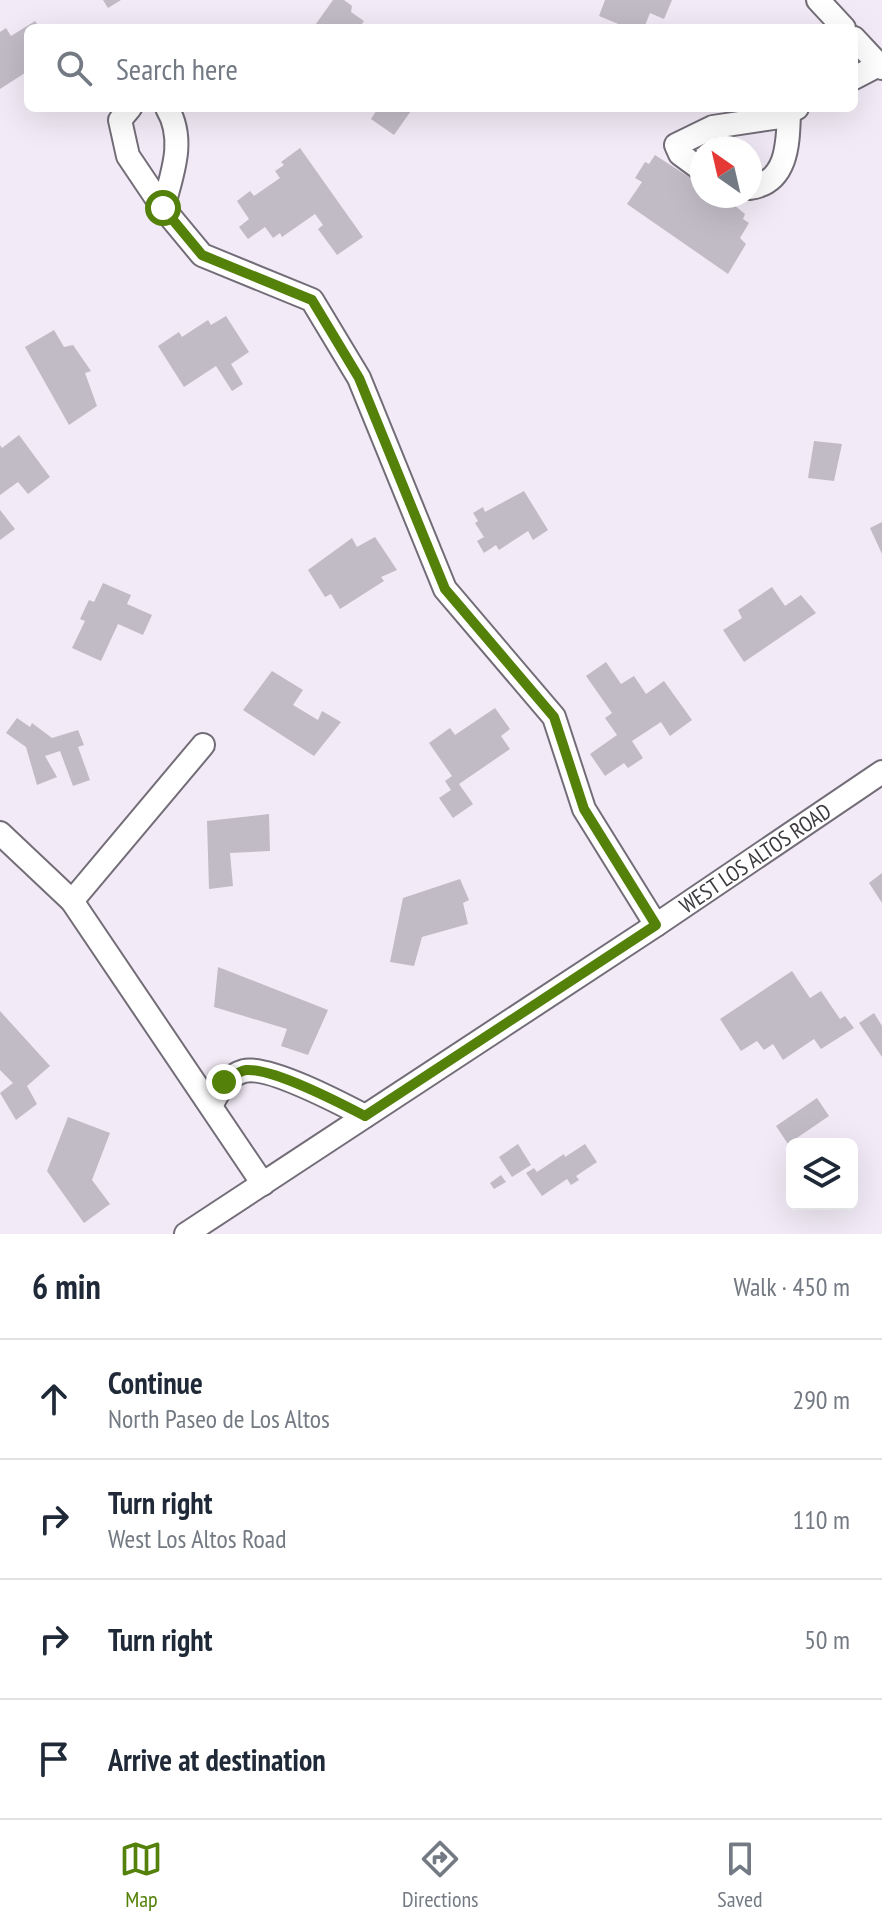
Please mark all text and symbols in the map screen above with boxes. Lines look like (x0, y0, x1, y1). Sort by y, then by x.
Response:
search box (24, 24, 858, 112)
icon: search (52, 46, 96, 90)
text: Search here (116, 49, 238, 88)
north arrow (690, 136, 762, 208)
route start (145, 190, 181, 226)
street label: WEST LOS ALTOS ROAD (674, 797, 836, 919)
route end (206, 1064, 242, 1100)
map controls (786, 1138, 858, 1210)
button: layers (786, 1138, 858, 1210)
text: 6 min (32, 1264, 101, 1308)
text: Walk · 450 m (733, 1270, 850, 1303)
text: Continue (108, 1363, 203, 1402)
icon: ahead (32, 1377, 76, 1421)
text: 290 m (792, 1383, 850, 1416)
text: North Paseo de Los Altos (108, 1402, 330, 1435)
text: Turn right (108, 1483, 212, 1522)
icon: right (32, 1497, 76, 1541)
text: 110 m (792, 1503, 850, 1536)
text: West Los Altos Road (108, 1522, 286, 1555)
icon: right (32, 1617, 76, 1661)
text: Turn right (108, 1620, 212, 1659)
text: 50 m (804, 1623, 850, 1656)
icon: arrive (32, 1737, 76, 1781)
text: Arrive at destination (108, 1740, 326, 1779)
tab: Map (119, 1837, 163, 1913)
tab: Directions (402, 1837, 479, 1913)
tab: Saved (717, 1837, 763, 1913)

